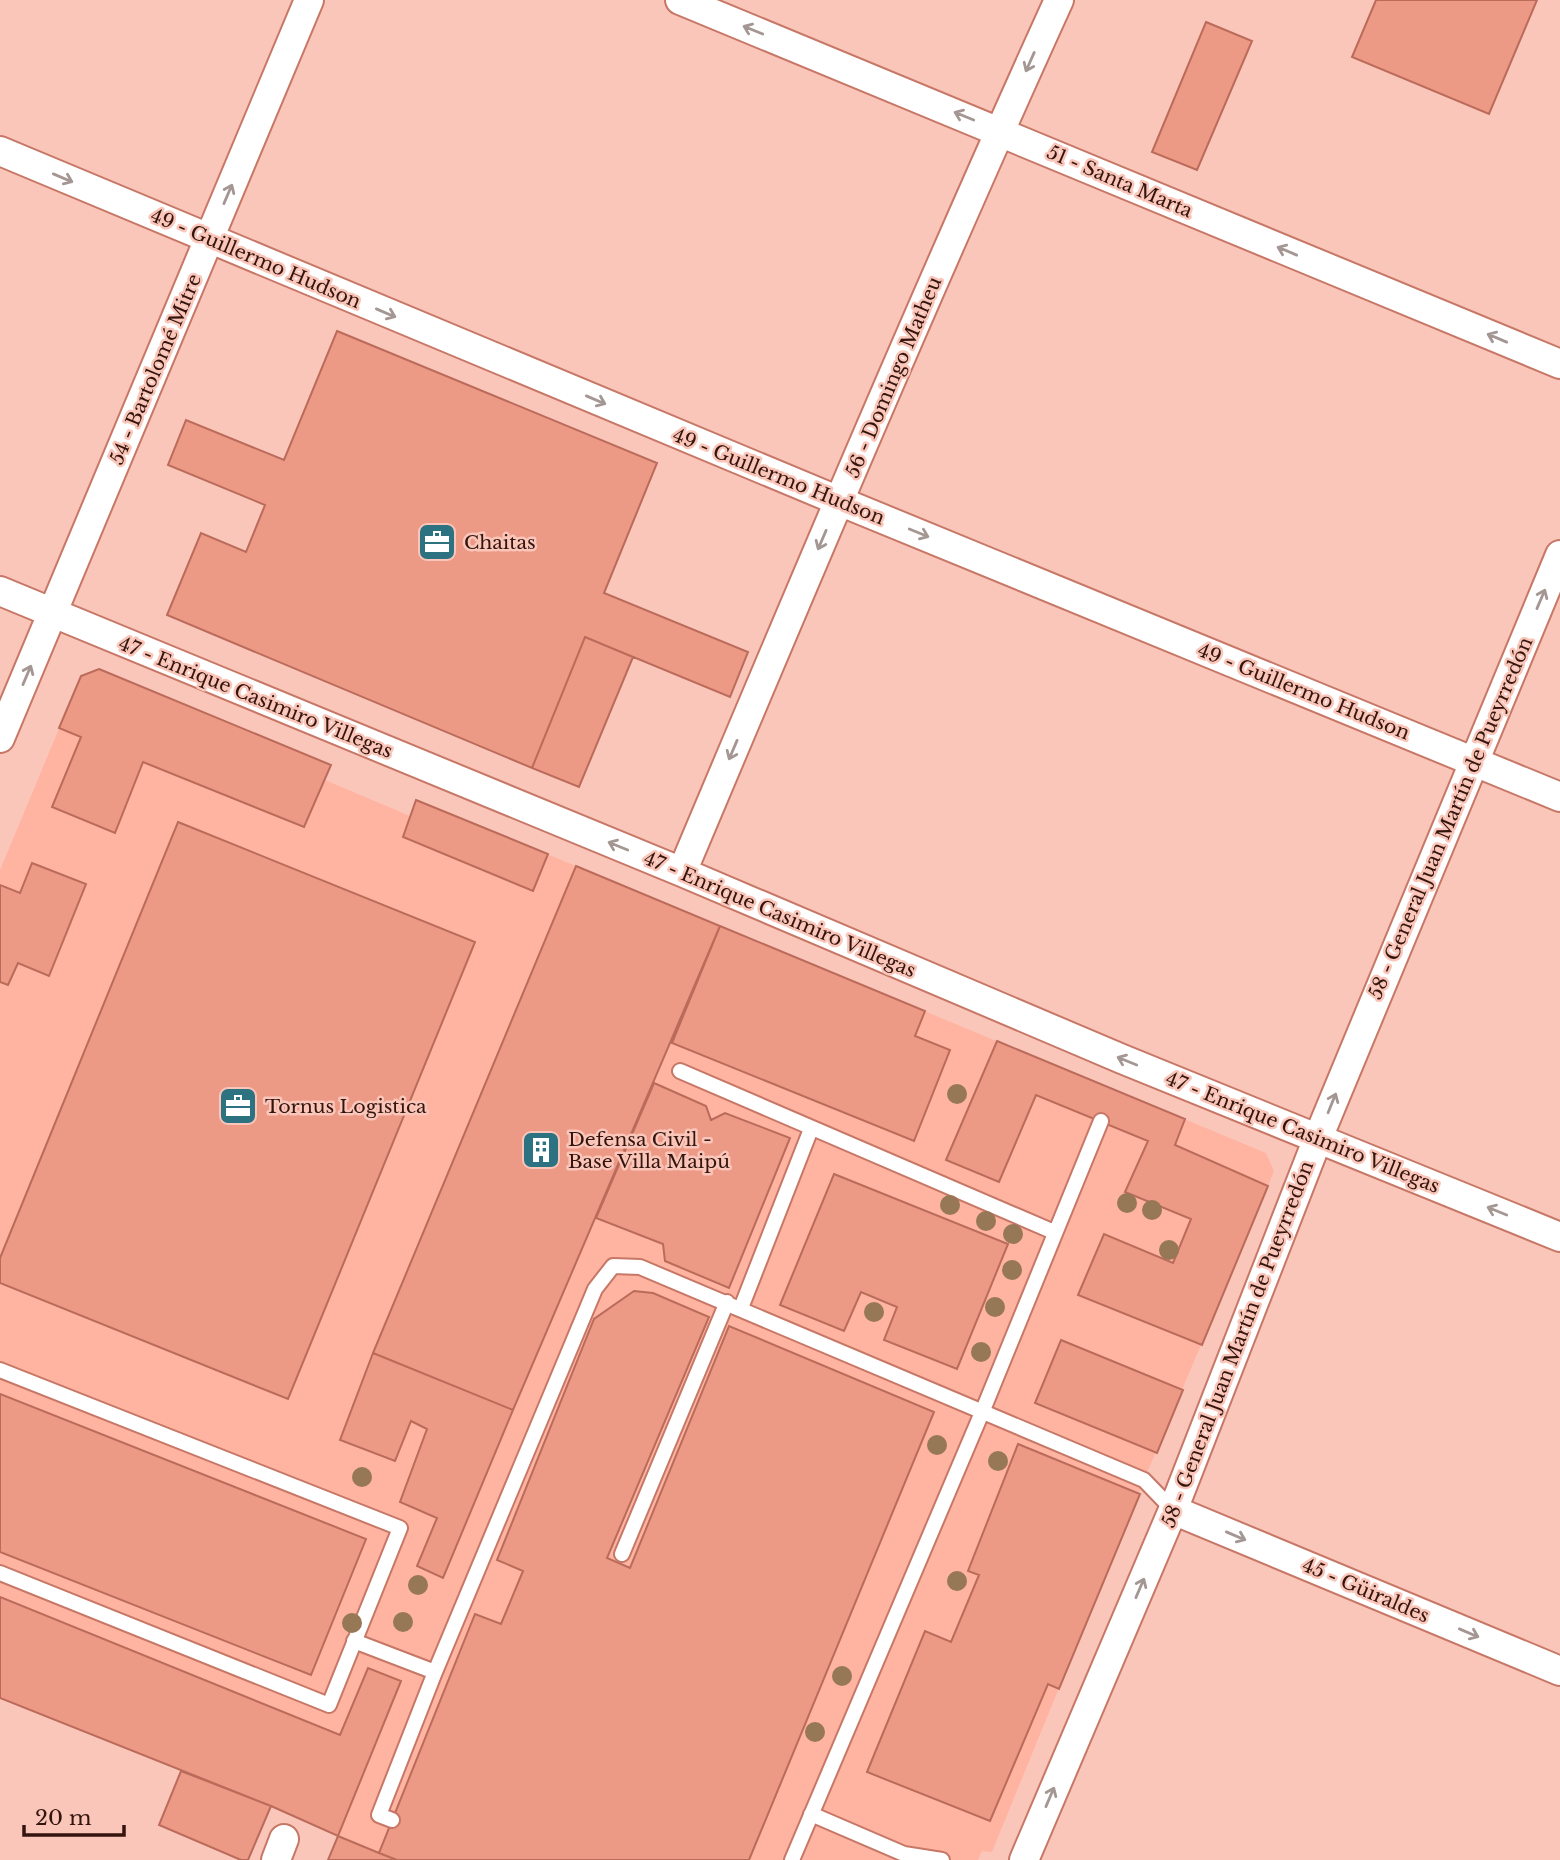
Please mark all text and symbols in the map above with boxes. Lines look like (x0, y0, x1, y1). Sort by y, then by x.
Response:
one-way arrow (743, 23, 765, 36)
one-way arrow (1023, 51, 1036, 72)
one-way arrow (953, 109, 975, 122)
street label: 51 - Santa Marta (1044, 140, 1196, 223)
one-way arrow (52, 172, 73, 185)
one-way arrow (222, 184, 235, 205)
street label: 49 - Guillermo Hudson (147, 204, 364, 313)
one-way arrow (1277, 243, 1298, 256)
street label: 54 - Bartolomé Mitre (105, 270, 206, 468)
street label: 56 - Domingo Matheu (841, 273, 946, 481)
one-way arrow (374, 307, 396, 320)
one-way arrow (1487, 331, 1508, 344)
one-way arrow (585, 394, 606, 407)
street label: 49 - Guillermo Hudson (670, 423, 888, 530)
office icon: Chaitas (416, 521, 458, 563)
one-way arrow (908, 528, 930, 541)
one-way arrow (815, 529, 828, 551)
place label: Chaitas (464, 531, 536, 554)
one-way arrow (1536, 589, 1549, 610)
street label: 47 - Enrique Casimiro Villegas (116, 632, 396, 763)
street label: 58 - General Juan Martín de Pueyrredón (1364, 634, 1537, 1003)
street label: 49 - Guillermo Hudson (1195, 638, 1413, 745)
one-way arrow (21, 665, 34, 686)
one-way arrow (726, 738, 739, 760)
one-way arrow (608, 838, 630, 851)
street label: 47 - Enrique Casimiro Villegas (640, 847, 919, 982)
one-way arrow (1117, 1053, 1139, 1066)
street label: 47 - Enrique Casimiro Villegas (1163, 1067, 1443, 1198)
office icon: Tornus Logistica (217, 1085, 259, 1127)
one-way arrow (1326, 1093, 1339, 1115)
place label: Tornus Logistica (265, 1095, 427, 1118)
place label: Defensa Civil - Base Villa Maipú (568, 1128, 730, 1173)
building icon: Defensa Civil - Base Villa Maipú (520, 1129, 562, 1171)
street label: 58 - General Juan Martín de Pueyrredón (1157, 1158, 1318, 1531)
one-way arrow (1486, 1204, 1508, 1217)
one-way arrow (1225, 1530, 1246, 1543)
street label: 45 - Güiraldes (1299, 1553, 1433, 1628)
one-way arrow (1134, 1578, 1147, 1599)
one-way arrow (1457, 1627, 1479, 1640)
one-way arrow (1045, 1787, 1058, 1808)
scale bar (24, 1794, 124, 1838)
text: 20 m (35, 1805, 92, 1831)

